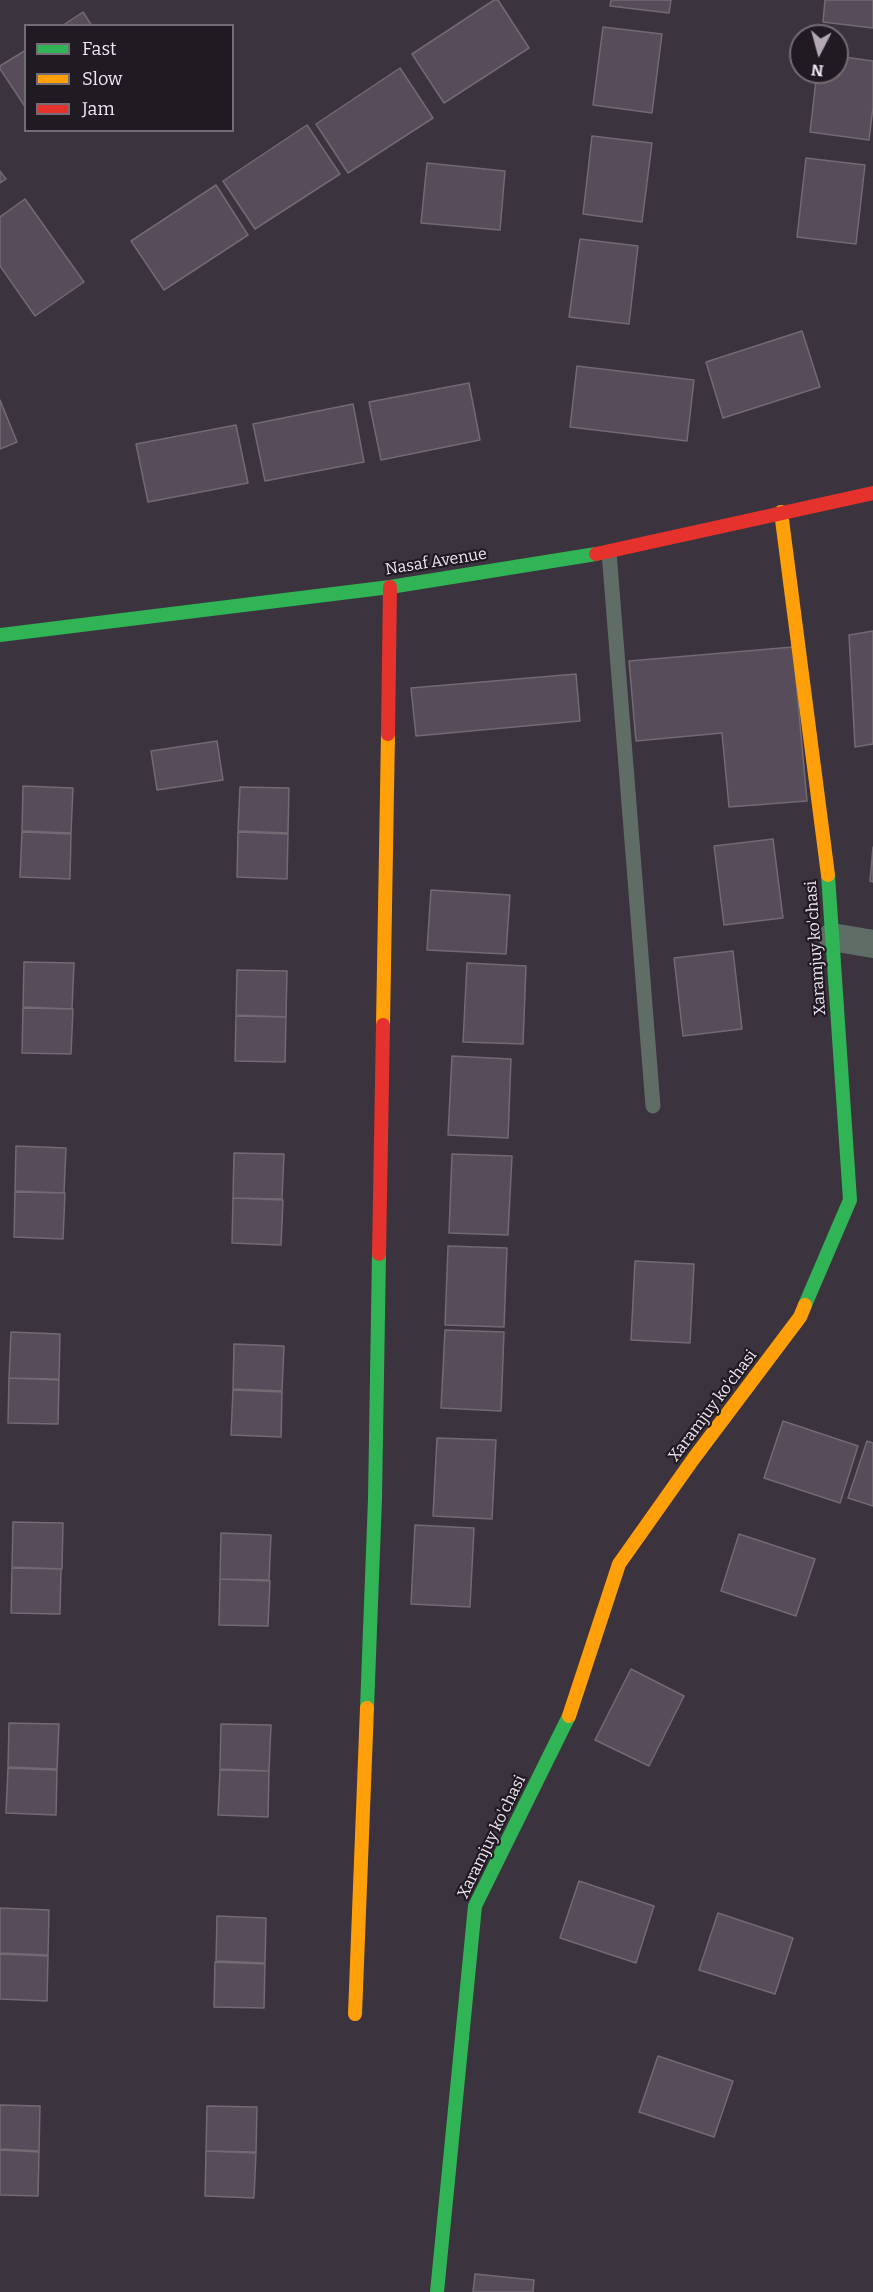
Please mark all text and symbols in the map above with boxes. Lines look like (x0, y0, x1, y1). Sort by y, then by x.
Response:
legend (24, 24, 234, 132)
north arrow (789, 24, 849, 84)
text: Fast (82, 38, 117, 60)
text: N (810, 60, 824, 81)
text: Slow (82, 68, 122, 90)
text: Jam (82, 98, 115, 120)
street label: Nasaf Avenue (384, 544, 488, 580)
street label: Xaramjuy ko'chasi (802, 880, 830, 1016)
street label: Xaramjuy ko'chasi (665, 1346, 761, 1466)
street label: Xaramjuy ko'chasi (454, 1772, 530, 1902)

